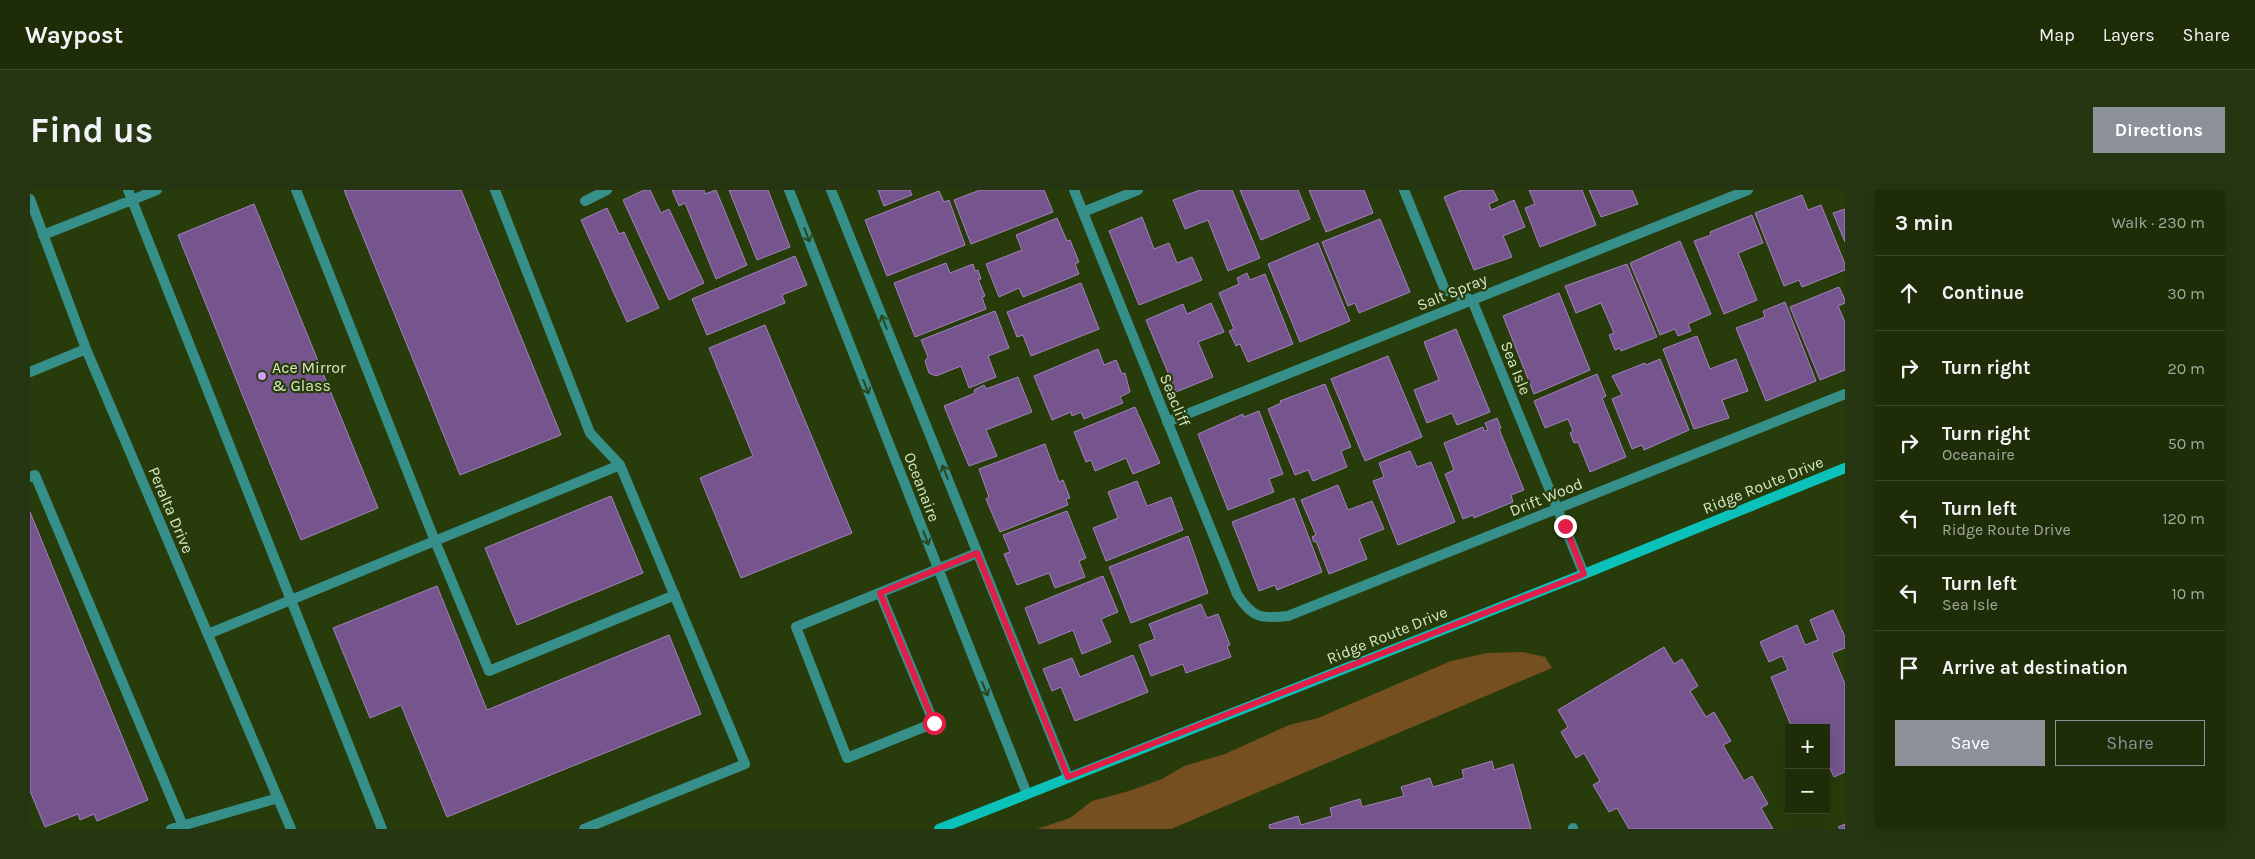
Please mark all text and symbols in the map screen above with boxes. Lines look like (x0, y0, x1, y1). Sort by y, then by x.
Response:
text: Waypost (25, 21, 123, 49)
text: Map (2039, 24, 2075, 46)
text: Layers (2103, 24, 2155, 46)
text: Share (2183, 24, 2230, 46)
button: Directions (2093, 107, 2225, 153)
text: Find us (30, 110, 153, 151)
text: 3 min (1895, 211, 1953, 235)
text: Walk · 230 m (2111, 213, 2205, 232)
one-way arrow (803, 228, 812, 243)
street label: Salt Spray (1414, 269, 1490, 315)
icon: ahead (1895, 279, 1923, 307)
text: Continue (1942, 282, 2024, 304)
text: 30 m (2167, 284, 2205, 303)
one-way arrow (879, 315, 888, 330)
street label: Sea Isle (1497, 338, 1535, 398)
icon: right (1895, 354, 1923, 382)
text: Turn right (1942, 357, 2031, 379)
place label: Ace Mirror & Glass (272, 358, 346, 395)
text: 20 m (2167, 359, 2205, 378)
marker: Ace Mirror & Glass (256, 370, 268, 382)
street label: Seacliff (1156, 371, 1194, 430)
one-way arrow (862, 378, 871, 394)
text: Turn right (1942, 423, 2031, 445)
icon: right (1895, 429, 1923, 457)
text: 50 m (2168, 434, 2205, 453)
text: Oceanaire (1942, 445, 2015, 464)
street label: Oceanaire (900, 450, 944, 524)
street label: Ridge Route Drive (1700, 452, 1826, 518)
street label: Peralta Drive (144, 464, 198, 556)
one-way arrow (940, 465, 949, 481)
street label: Drift Wood (1507, 474, 1585, 520)
text: Turn left (1942, 498, 2017, 520)
icon: left (1895, 504, 1923, 532)
text: 120 m (2162, 509, 2205, 528)
route end (1554, 515, 1577, 538)
text: Ridge Route Drive (1942, 520, 2071, 539)
one-way arrow (921, 530, 931, 545)
text: Turn left (1942, 573, 2017, 595)
icon: left (1895, 579, 1923, 607)
text: 10 m (2171, 584, 2205, 603)
text: Sea Isle (1942, 595, 1998, 614)
street label: Ridge Route Drive (1324, 602, 1450, 668)
icon: arrive (1895, 654, 1923, 682)
text: Arrive at destination (1942, 657, 2128, 679)
one-way arrow (981, 681, 991, 696)
route start (923, 712, 946, 735)
button: Save (1895, 720, 2045, 766)
button: Share (2055, 720, 2205, 766)
map controls (1785, 724, 1830, 814)
button: + (1785, 724, 1830, 769)
button: − (1785, 769, 1830, 814)

